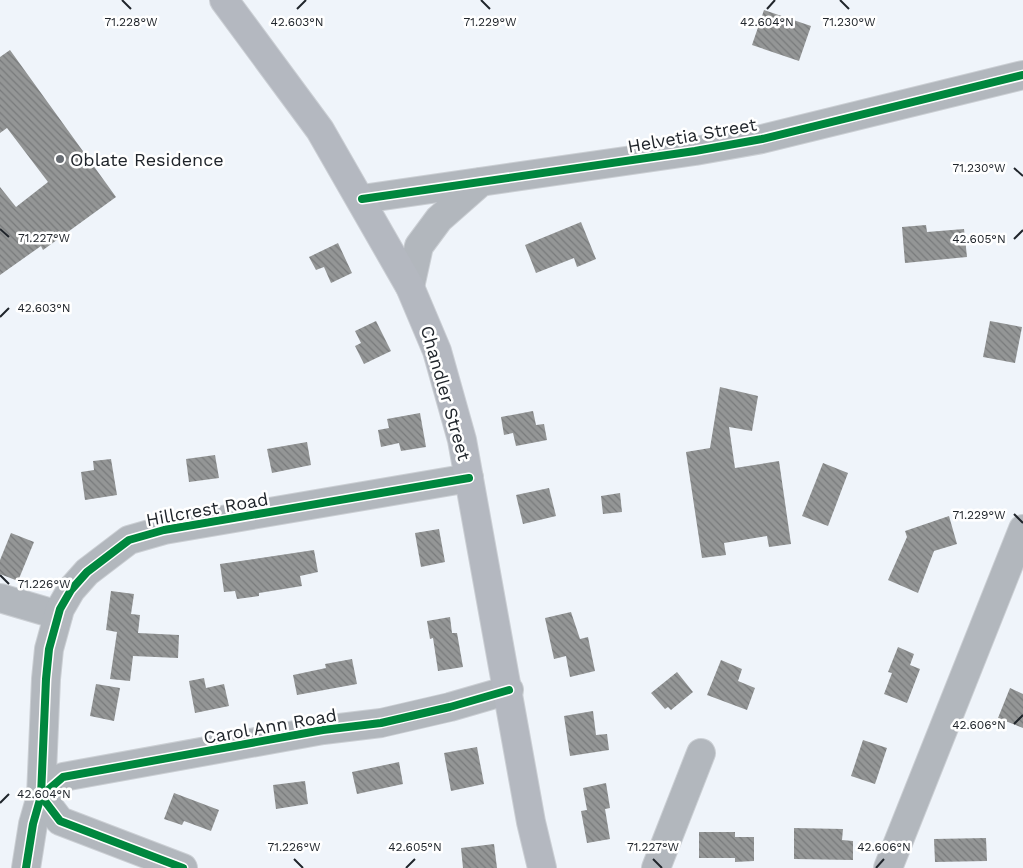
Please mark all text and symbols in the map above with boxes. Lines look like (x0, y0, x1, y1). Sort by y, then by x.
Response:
text: 71.228°W (104, 15, 158, 29)
text: 42.603°N (270, 15, 324, 29)
text: 71.229°W (463, 15, 517, 29)
text: 42.604°N (740, 15, 794, 29)
text: 71.230°W (822, 15, 876, 29)
street label: Helvetia Street (626, 113, 759, 157)
place label: Oblate Residence (70, 149, 224, 170)
marker: Oblate Residence (54, 153, 66, 165)
text: 71.230°W (952, 161, 1006, 175)
text: 71.227°W (18, 231, 71, 245)
text: 42.605°N (952, 232, 1006, 246)
text: 42.603°N (17, 301, 71, 315)
street label: Chandler Street (417, 323, 475, 463)
street label: Hillcrest Road (144, 488, 270, 530)
text: 71.229°W (952, 508, 1006, 522)
text: 71.226°W (18, 577, 71, 591)
street label: Carol Ann Road (202, 704, 338, 748)
text: 42.606°N (952, 718, 1006, 732)
text: 42.604°N (17, 787, 71, 801)
text: 71.226°W (268, 840, 321, 854)
text: 42.605°N (388, 840, 442, 854)
text: 71.227°W (627, 840, 680, 854)
text: 42.606°N (857, 840, 911, 854)

